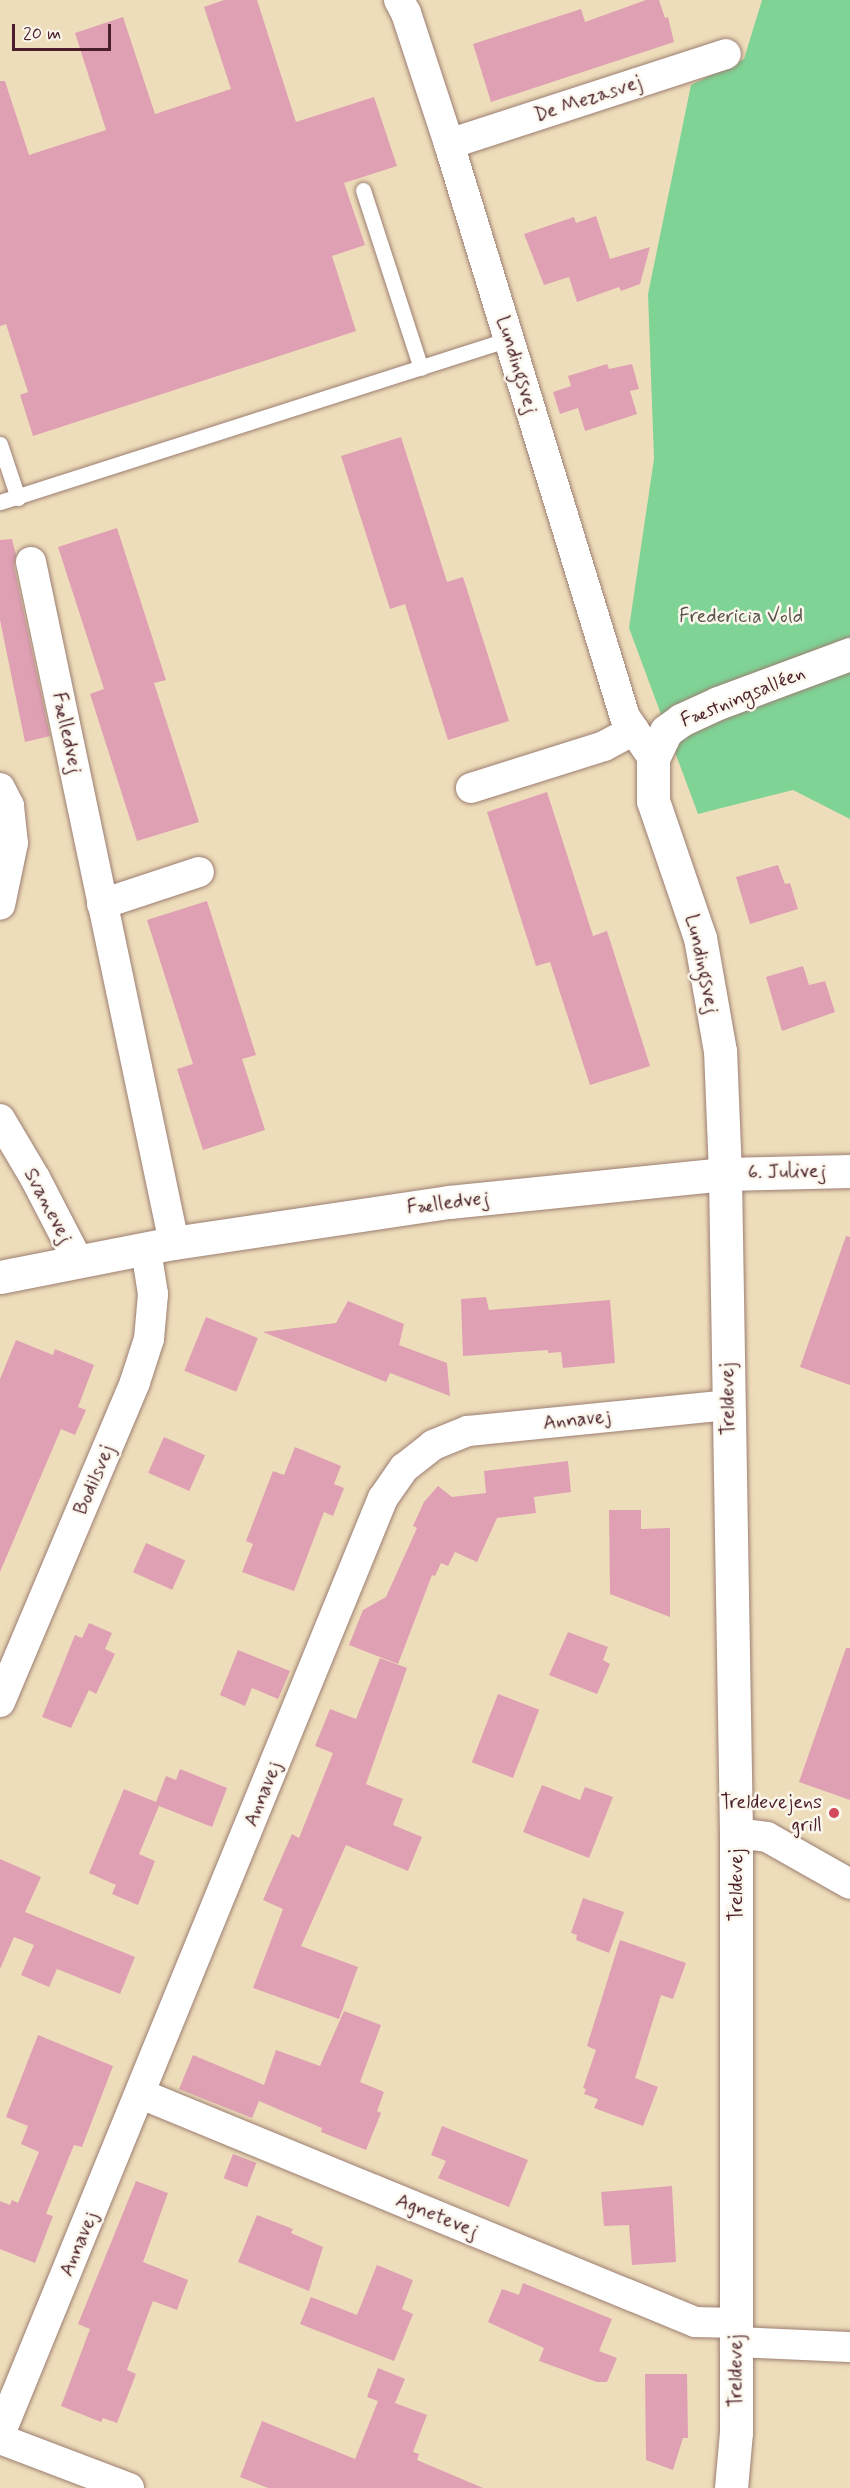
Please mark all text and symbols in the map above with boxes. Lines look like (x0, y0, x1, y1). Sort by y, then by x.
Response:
scale bar (15, 12, 114, 50)
text: 20 m (23, 22, 61, 46)
street label: De Mezasvej (532, 71, 644, 127)
street label: Lundingsvej (491, 313, 543, 417)
park label: Fredericia Vold (679, 604, 803, 628)
street label: Fæstningsalléen (677, 661, 809, 733)
street label: Fælledvej (47, 690, 87, 776)
street label: Lundingsvej (680, 912, 724, 1016)
street label: 6. Julivej (747, 1159, 827, 1185)
street label: Svanevej (18, 1164, 78, 1248)
street label: Fælledvej (405, 1186, 491, 1220)
street label: Treldevej (715, 1362, 741, 1436)
street label: Annavej (542, 1405, 612, 1435)
street label: Bodilsvej (69, 1441, 119, 1519)
street label: Annavej (239, 1758, 287, 1830)
place label: Treldevejens grill (720, 1790, 822, 1837)
marker: Treldevejens grill (827, 1806, 841, 1820)
street label: Treldevej (724, 1849, 748, 1921)
street label: Agnetevej (392, 2189, 482, 2243)
street label: Annavej (55, 2208, 103, 2280)
street label: Treldevej (724, 2335, 748, 2407)

